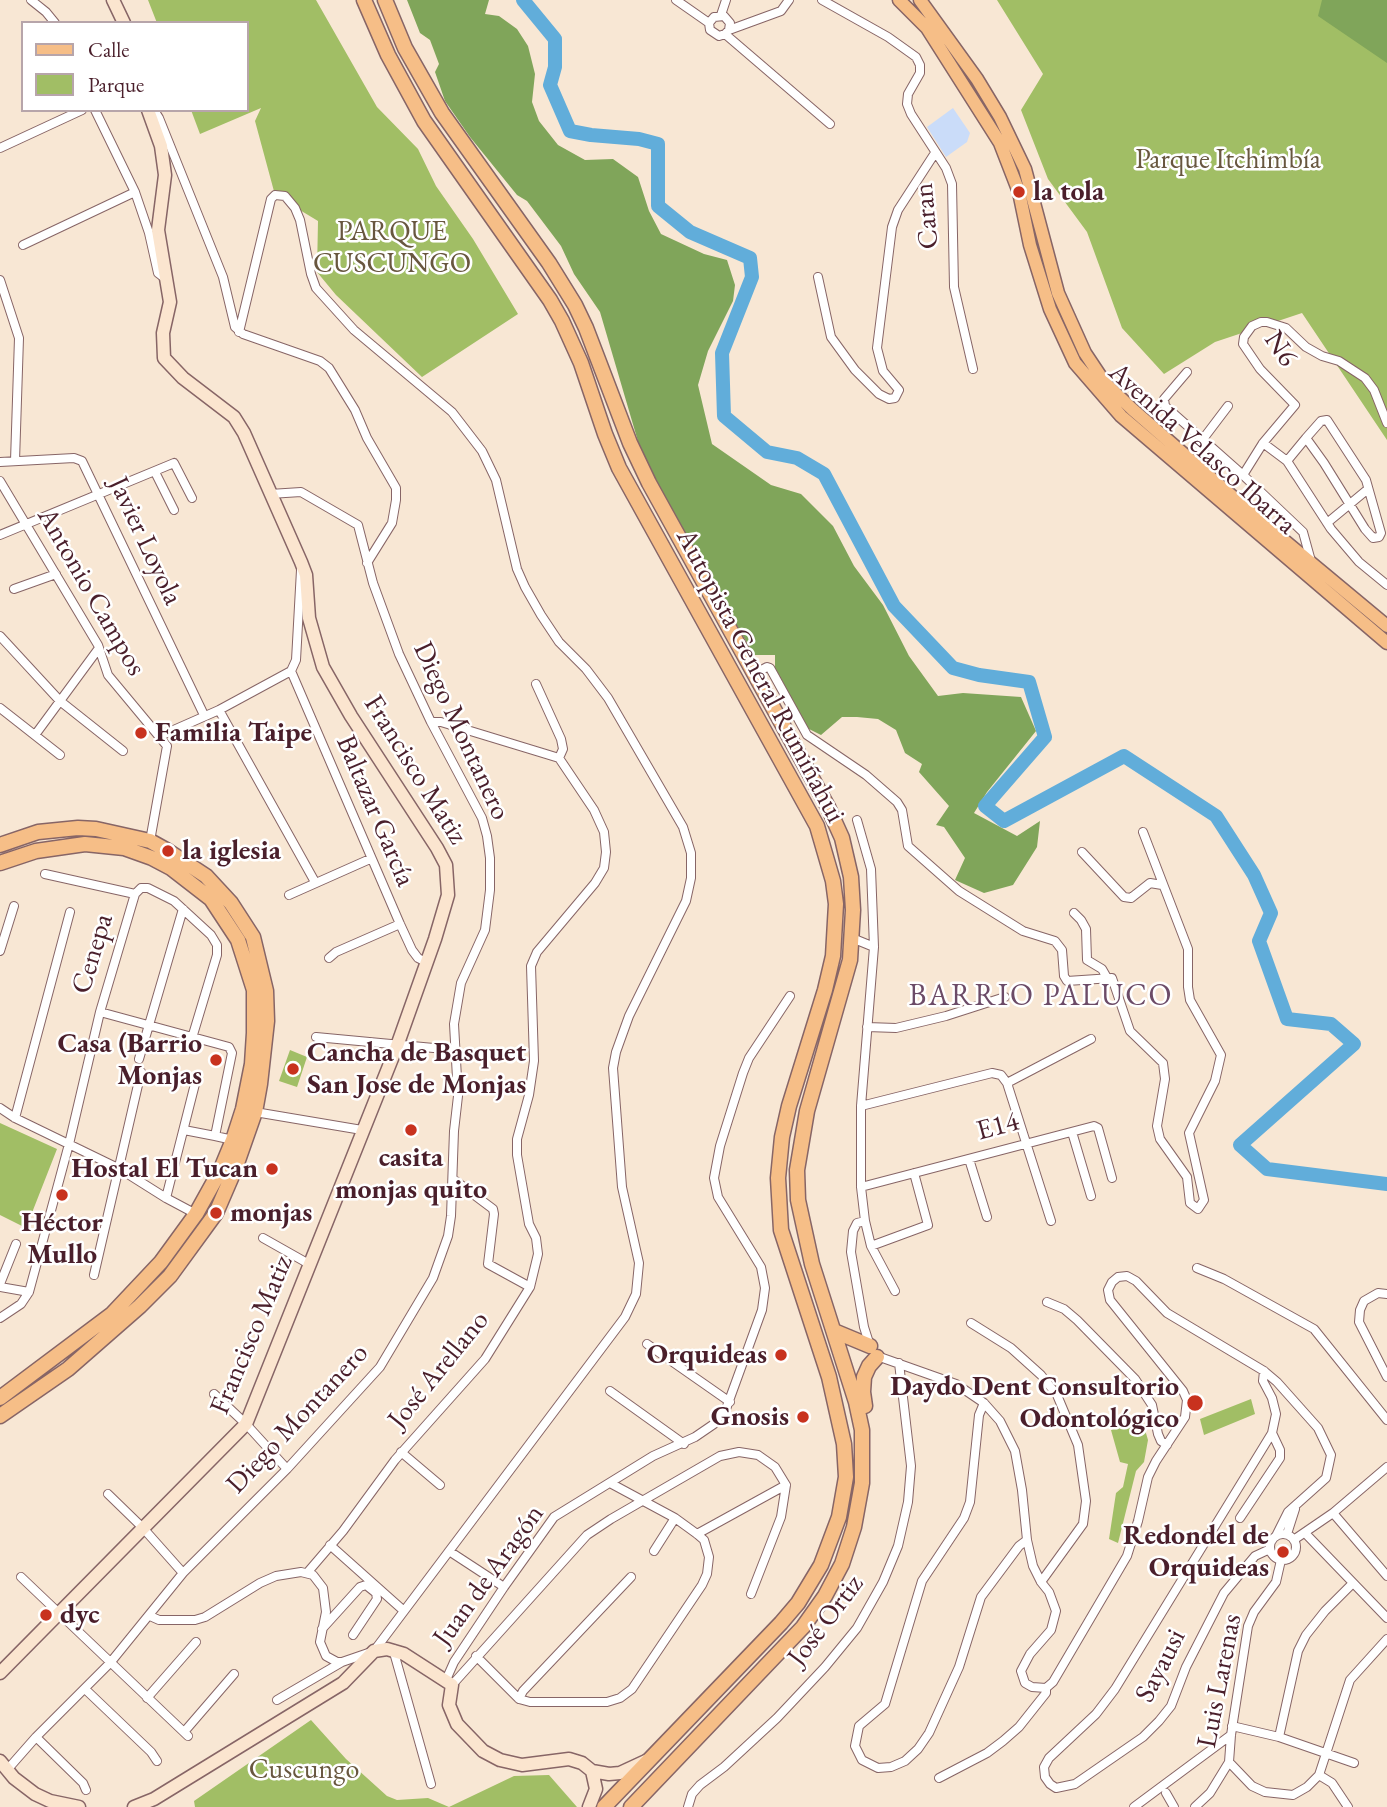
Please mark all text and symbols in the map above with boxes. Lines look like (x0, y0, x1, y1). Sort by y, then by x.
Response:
legend (21, 21, 248, 112)
text: Calle (88, 36, 130, 63)
text: Parque (88, 71, 144, 98)
park label: Parque Itchimbía (1135, 143, 1321, 177)
place label: la tola (1033, 175, 1104, 209)
street label: Caran (907, 181, 947, 251)
marker: la tola (1011, 184, 1027, 200)
park label: PARQUE CUSCUNGO (313, 215, 471, 281)
street label: N6 (1256, 325, 1304, 373)
street label: Avenida Velasco Ibarra (1101, 356, 1303, 542)
street label: Javier Loyola (101, 472, 189, 610)
street label: Antonio Campos (29, 502, 153, 682)
street label: Autopista General Rumiñahui (668, 523, 852, 829)
street label: Diego Montanero (405, 637, 517, 825)
street label: Francisco Matiz (356, 689, 474, 851)
place label: Familia Taipe (155, 716, 312, 750)
marker: Familia Taipe (133, 725, 149, 741)
street label: Baltazar García (328, 730, 422, 892)
place label: la iglesia (182, 834, 281, 868)
marker: la iglesia (160, 843, 176, 859)
street label: Cenepa (65, 910, 121, 998)
district label: BARRIO PALUCO (910, 979, 1172, 1015)
place label: Casa (Barrio Monjas (57, 1027, 202, 1093)
place label: Cancha de Basquet San Jose de Monjas (307, 1036, 526, 1102)
marker: Casa (Barrio Monjas (208, 1052, 224, 1068)
marker: Cancha de Basquet San Jose de Monjas (285, 1061, 301, 1077)
street label: E14 (973, 1105, 1023, 1149)
marker: casita monjas quito (403, 1122, 419, 1138)
place label: casita monjas quito (335, 1141, 487, 1207)
place label: Hostal El Tucan (71, 1152, 258, 1186)
marker: Hostal El Tucan (264, 1161, 280, 1177)
marker: Héctor Mullo (54, 1187, 70, 1203)
place label: monjas (230, 1196, 312, 1230)
marker: monjas (208, 1205, 224, 1221)
place label: Héctor Mullo (21, 1206, 103, 1272)
street label: Francisco Matiz (203, 1251, 301, 1419)
street label: José Arellano (381, 1304, 497, 1436)
street label: Diego Montanero (220, 1337, 376, 1501)
place label: Orquideas (647, 1338, 767, 1372)
marker: Orquideas (773, 1347, 789, 1363)
place label: Daydo Dent Consultorio Odontológico (890, 1370, 1179, 1436)
marker: Daydo Dent Consultorio Odontológico (1185, 1393, 1205, 1413)
place label: Gnosis (711, 1400, 789, 1434)
marker: Gnosis (795, 1409, 811, 1425)
street label: Juan de Aragón (426, 1498, 552, 1654)
place label: Redondel de Orquideas (1123, 1519, 1269, 1585)
marker: Redondel de Orquideas (1275, 1544, 1291, 1560)
street label: José Ortiz (781, 1569, 871, 1673)
place label: dyc (60, 1598, 100, 1632)
marker: dyc (38, 1607, 54, 1623)
street label: Luis Larenas (1191, 1611, 1249, 1751)
street label: Sayausi (1128, 1624, 1194, 1708)
park label: Cuscungo (249, 1753, 359, 1787)

